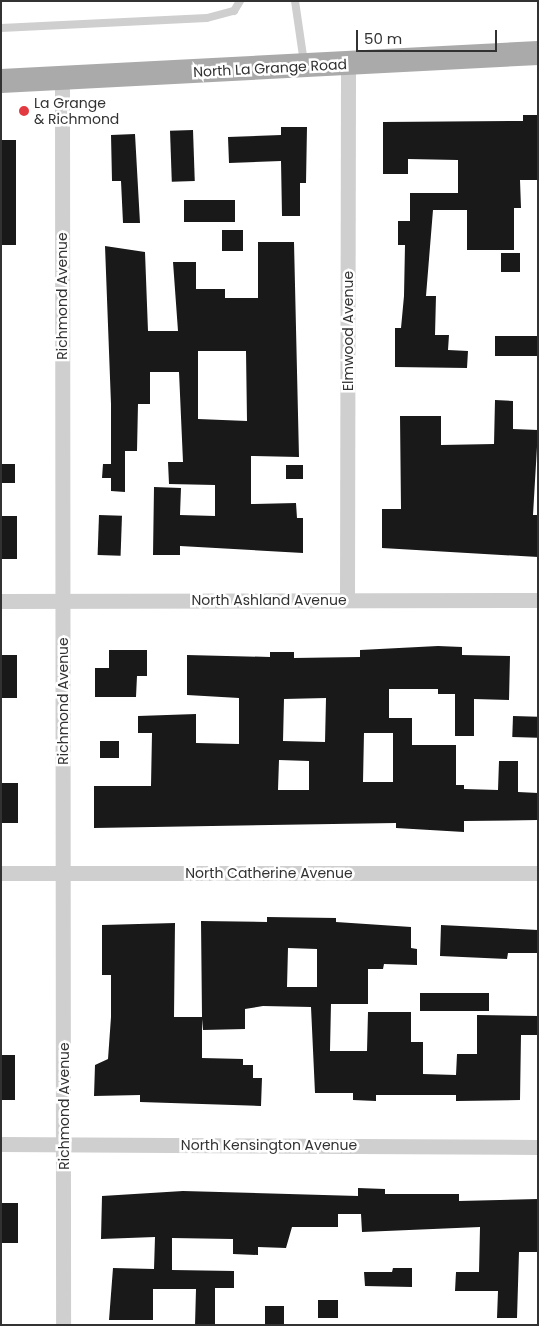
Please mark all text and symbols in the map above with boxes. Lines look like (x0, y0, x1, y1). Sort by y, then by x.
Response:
scale bar (359, 20, 500, 52)
text: 50 m (364, 28, 402, 49)
street label: North La Grange Road (193, 56, 347, 80)
place label: La Grange & Richmond (34, 95, 119, 128)
marker: La Grange & Richmond (18, 105, 30, 117)
street label: Richmond Avenue (54, 232, 70, 360)
street label: Elmwood Avenue (340, 271, 356, 391)
street label: North Ashland Avenue (191, 592, 347, 608)
street label: Richmond Avenue (55, 637, 71, 765)
street label: North Catherine Avenue (185, 865, 353, 881)
street label: Richmond Avenue (56, 1042, 72, 1170)
street label: North Kensington Avenue (181, 1137, 357, 1153)

